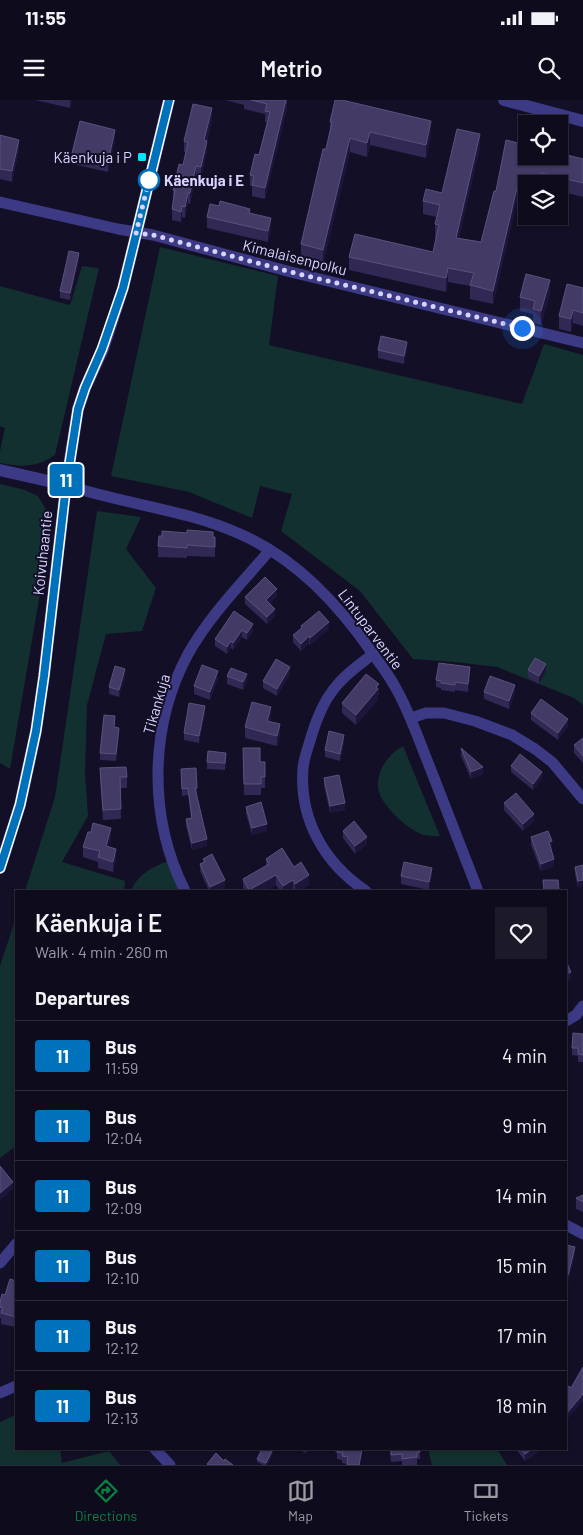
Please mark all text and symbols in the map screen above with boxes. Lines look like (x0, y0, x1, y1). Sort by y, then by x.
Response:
text: 11:55 (25, 6, 66, 29)
icon: menu (20, 54, 48, 82)
icon: search (535, 54, 563, 82)
text: Metrio (261, 55, 322, 81)
map controls (518, 115, 568, 225)
button: locate (518, 115, 568, 165)
place label: Käenkuja i P (54, 148, 132, 166)
marker: Käenkuja i P (136, 151, 148, 163)
marker: Käenkuja i E (138, 169, 160, 191)
place label: Käenkuja i E (164, 171, 244, 189)
button: layers (518, 175, 568, 225)
street label: Kimalaisenpolku (241, 235, 349, 279)
your location (510, 316, 535, 341)
line badge: 11 (44, 464, 88, 496)
text: 11 (60, 469, 72, 491)
street label: Koivuhaantie (29, 510, 55, 596)
street label: Lintuparventie (335, 585, 407, 673)
street label: Tikankuja (139, 672, 173, 736)
button: heart (495, 907, 547, 959)
text: Käenkuja i E (35, 908, 162, 937)
text: Walk · 4 min · 260 m (35, 942, 168, 961)
text: Departures (35, 986, 130, 1009)
text: Bus (105, 1035, 137, 1058)
text: 4 min (502, 1044, 547, 1067)
text: 11 (56, 1045, 69, 1067)
text: 11:59 (105, 1058, 138, 1077)
text: Bus (105, 1105, 137, 1128)
text: 9 min (503, 1114, 547, 1137)
text: 11 (56, 1115, 69, 1137)
text: 12:04 (105, 1128, 142, 1147)
text: Bus (105, 1175, 137, 1198)
text: 14 min (495, 1184, 547, 1207)
text: 11 (56, 1185, 69, 1207)
text: 12:09 (105, 1198, 142, 1217)
text: Bus (105, 1245, 137, 1268)
text: 15 min (496, 1254, 547, 1277)
text: 11 (56, 1255, 69, 1277)
text: 12:10 (105, 1268, 139, 1287)
text: Bus (105, 1315, 137, 1338)
text: 17 min (497, 1324, 547, 1347)
text: 11 (56, 1325, 69, 1347)
text: 12:12 (105, 1338, 139, 1357)
text: Bus (105, 1385, 137, 1408)
text: 18 min (496, 1394, 547, 1417)
text: 11 (56, 1395, 69, 1417)
text: 12:13 (105, 1408, 138, 1427)
tab: Directions (75, 1477, 137, 1524)
tab: Map (287, 1477, 315, 1524)
tab: Tickets (464, 1477, 508, 1524)

